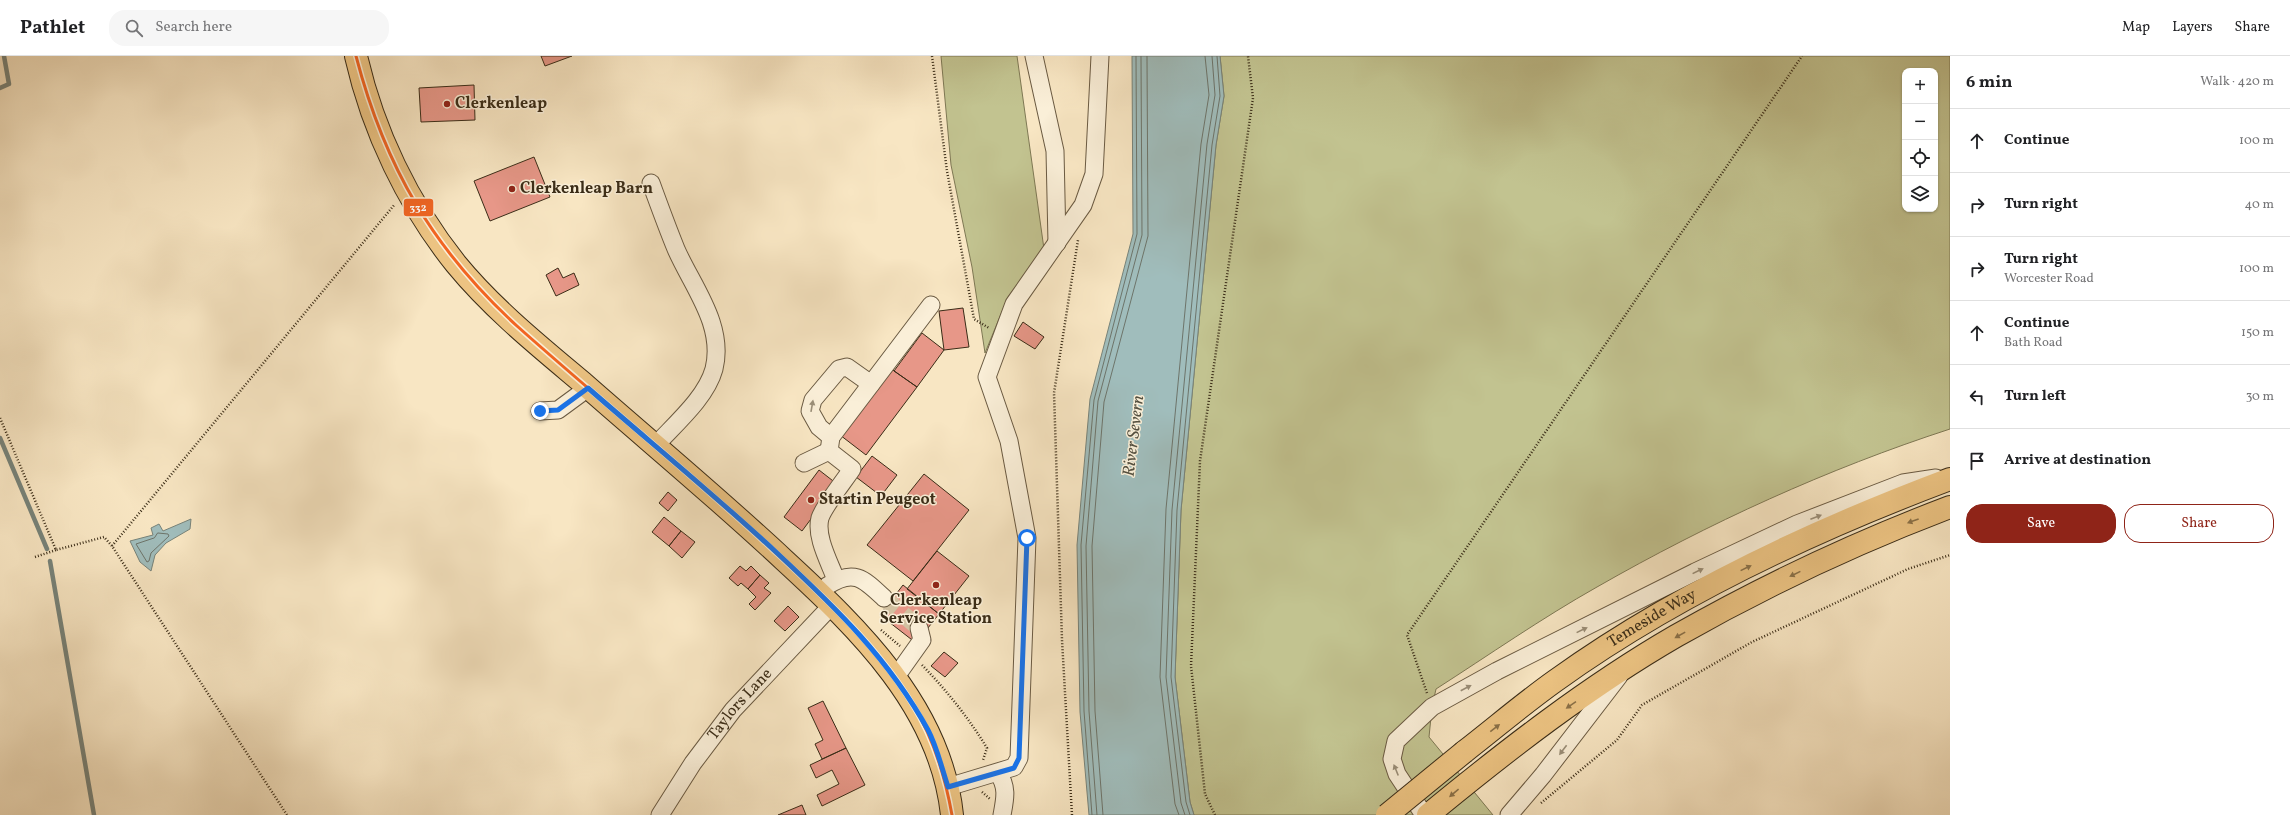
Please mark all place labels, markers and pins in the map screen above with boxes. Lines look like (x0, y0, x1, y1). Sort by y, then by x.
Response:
place label: Clerkenleap (455, 93, 547, 115)
marker: Clerkenleap (442, 99, 452, 109)
place label: Clerkenleap Barn (520, 178, 653, 200)
marker: Clerkenleap Barn (507, 184, 517, 194)
place label: Startin Peugeot (819, 489, 936, 511)
marker: Startin Peugeot (806, 495, 816, 505)
marker: Clerkenleap Service Station (931, 580, 941, 590)
place label: Clerkenleap Service Station (880, 590, 993, 630)

